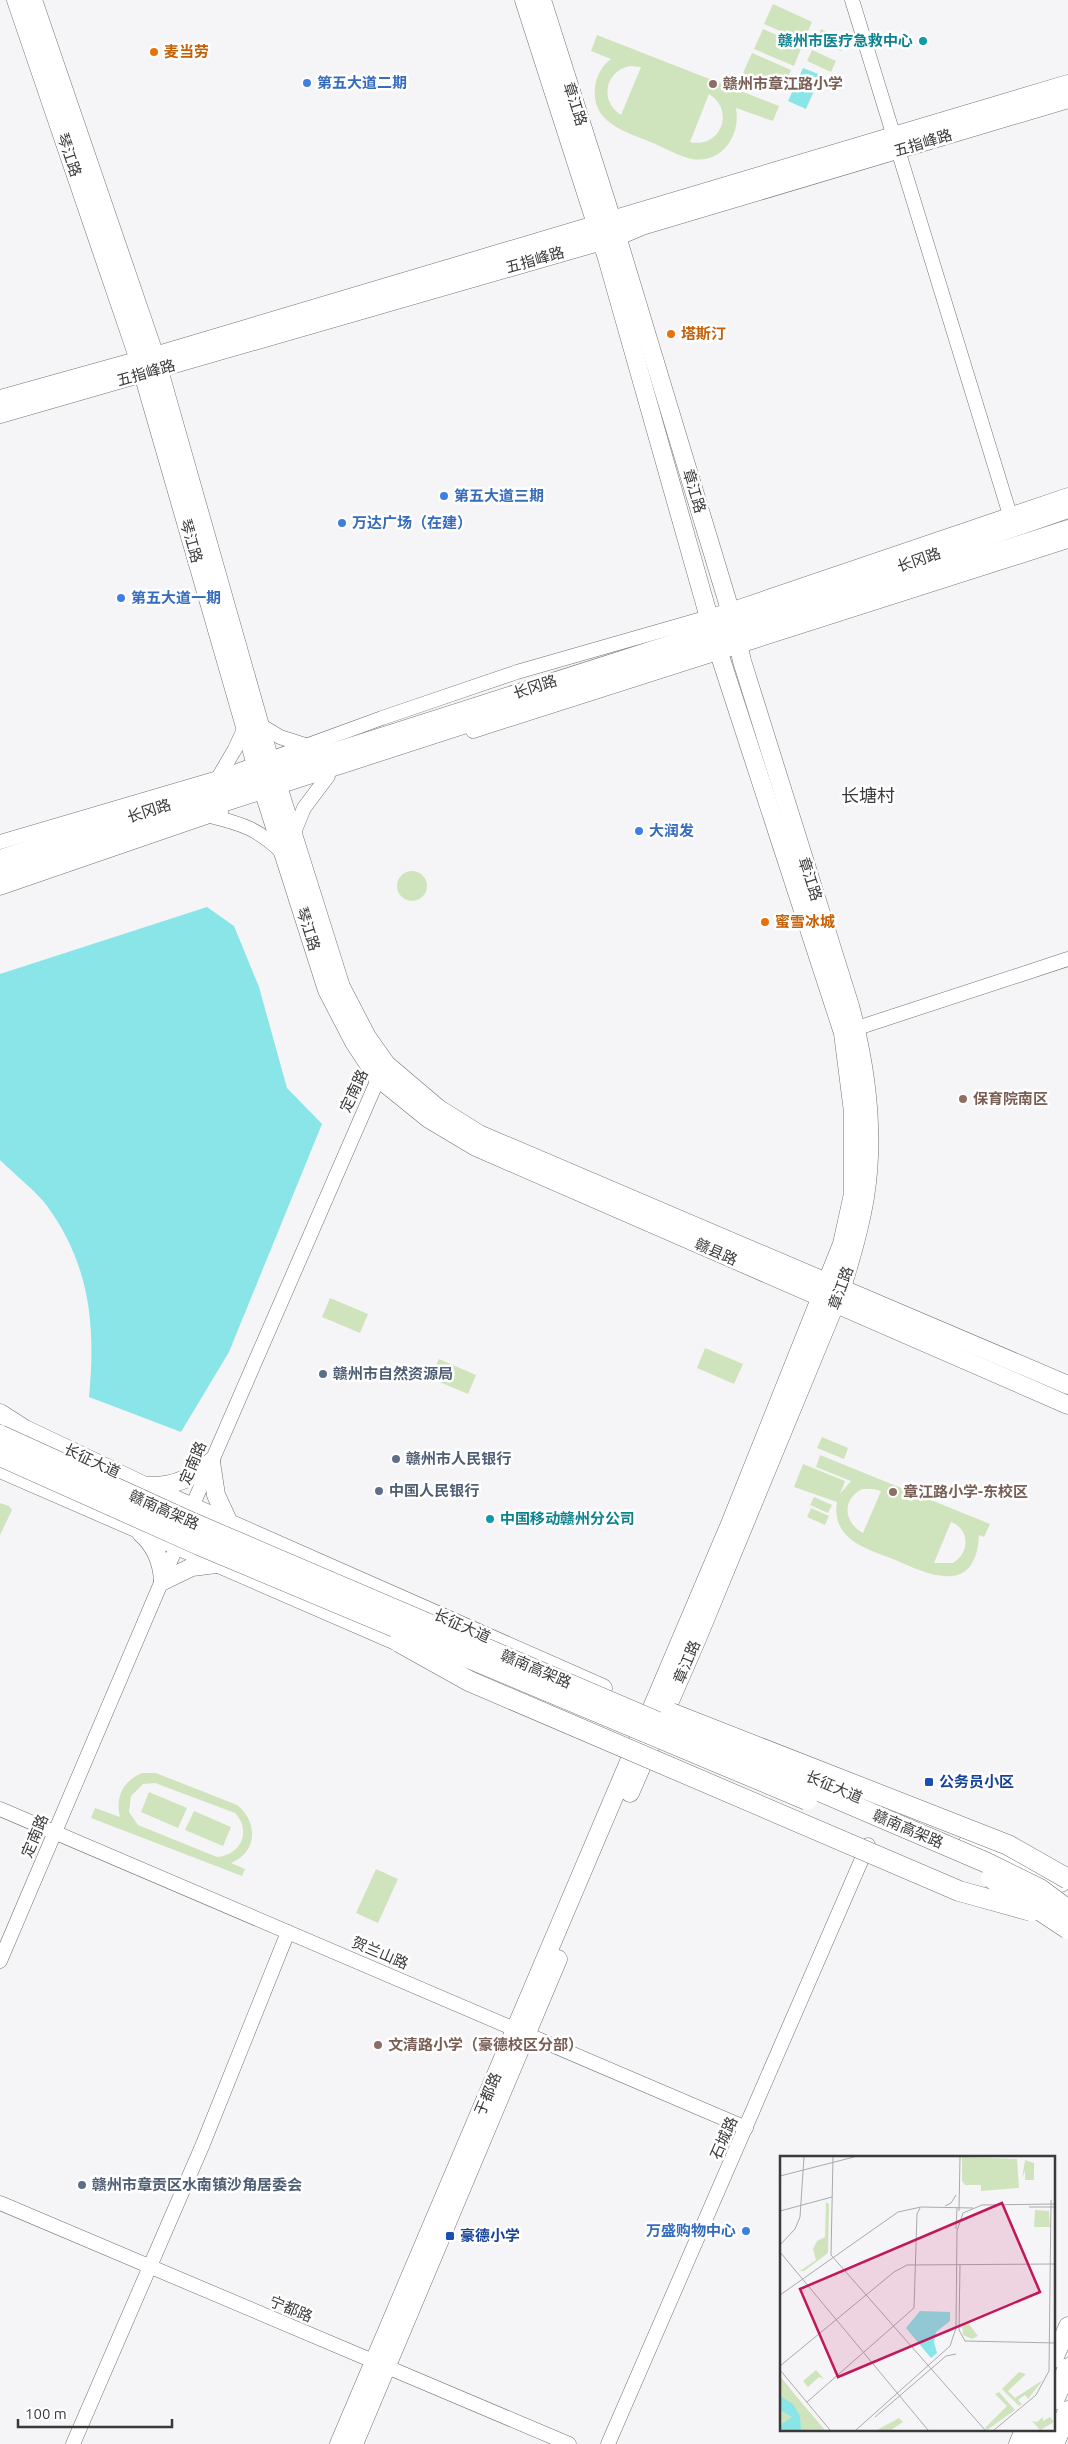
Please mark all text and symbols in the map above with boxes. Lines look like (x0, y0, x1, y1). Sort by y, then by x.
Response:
place label: 赣州市医疗急救中心 (778, 32, 913, 49)
marker: 赣州市医疗急救中心 (917, 35, 929, 47)
place label: 麦当劳 (164, 43, 209, 60)
marker: 麦当劳 (148, 46, 160, 58)
place label: 第五大道二期 (317, 74, 407, 91)
place label: 赣州市章江路小学 (723, 75, 843, 92)
marker: 第五大道二期 (301, 77, 313, 89)
marker: 赣州市章江路小学 (707, 78, 719, 90)
street label: 章江路 (560, 80, 591, 128)
street label: 五指峰路 (892, 126, 954, 159)
street label: 琴江路 (54, 131, 85, 179)
street label: 五指峰路 (504, 243, 566, 276)
place label: 塔斯汀 (681, 325, 726, 342)
marker: 塔斯汀 (665, 328, 677, 340)
street label: 五指峰路 (115, 356, 177, 389)
street label: 章江路 (680, 467, 709, 515)
place label: 第五大道三期 (454, 487, 544, 504)
marker: 第五大道三期 (438, 490, 450, 502)
place label: 万达广场（在建） (352, 514, 472, 531)
street label: 琴江路 (177, 517, 206, 565)
marker: 万达广场（在建） (336, 517, 348, 529)
street label: 长冈路 (895, 544, 943, 575)
place label: 第五大道一期 (131, 589, 221, 606)
marker: 第五大道一期 (115, 592, 127, 604)
street label: 长冈路 (511, 671, 559, 702)
district label: 长塘村 (841, 785, 895, 805)
street label: 长冈路 (125, 795, 173, 826)
place label: 大润发 (649, 822, 694, 839)
marker: 大润发 (633, 825, 645, 837)
street label: 章江路 (795, 855, 826, 903)
street label: 琴江路 (293, 905, 324, 953)
place label: 蜜雪冰城 (775, 913, 835, 930)
marker: 蜜雪冰城 (759, 916, 771, 928)
street label: 定南路 (336, 1067, 371, 1115)
place label: 保育院南区 (973, 1090, 1048, 1107)
marker: 保育院南区 (957, 1093, 969, 1105)
street label: 赣县路 (692, 1235, 740, 1268)
street label: 章江路 (825, 1264, 856, 1312)
place label: 赣州市自然资源局 (333, 1365, 453, 1382)
marker: 赣州市自然资源局 (317, 1368, 329, 1380)
street label: 定南路 (176, 1439, 209, 1487)
street label: 长征大道 (61, 1440, 123, 1481)
place label: 赣州市人民银行 (406, 1450, 511, 1467)
marker: 赣州市人民银行 (390, 1453, 402, 1465)
place label: 中国人民银行 (389, 1482, 479, 1499)
place label: 章江路小学-东校区 (903, 1483, 1028, 1500)
marker: 中国人民银行 (373, 1485, 385, 1497)
marker: 章江路小学-东校区 (887, 1486, 899, 1498)
street label: 赣南高架路 (126, 1487, 202, 1533)
place label: 中国移动赣州分公司 (500, 1510, 635, 1527)
marker: 中国移动赣州分公司 (484, 1513, 496, 1525)
street label: 长征大道 (431, 1606, 493, 1646)
street label: 章江路 (670, 1638, 703, 1686)
street label: 赣南高架路 (498, 1646, 574, 1691)
street label: 长征大道 (803, 1767, 865, 1806)
place label: 公务员小区 (939, 1773, 1014, 1790)
marker: 公务员小区 (923, 1776, 935, 1788)
street label: 赣南高架路 (870, 1806, 946, 1851)
street label: 定南路 (18, 1812, 51, 1860)
street label: 贺兰山路 (349, 1933, 411, 1972)
place label: 文清路小学（豪德校区分部） (388, 2036, 583, 2053)
marker: 文清路小学（豪德校区分部） (372, 2039, 384, 2051)
street label: 于都路 (471, 2070, 504, 2118)
street label: 石城路 (707, 2114, 740, 2162)
inset map (780, 2156, 1056, 2432)
place label: 赣州市章贡区水南镇沙角居委会 (92, 2176, 302, 2193)
marker: 赣州市章贡区水南镇沙角居委会 (76, 2179, 88, 2191)
place label: 万盛购物中心 (646, 2222, 736, 2239)
marker: 万盛购物中心 (740, 2225, 752, 2237)
place label: 豪德小学 (460, 2227, 520, 2244)
marker: 豪德小学 (444, 2230, 456, 2242)
street label: 宁都路 (267, 2292, 315, 2325)
scale bar (18, 2396, 171, 2428)
text: 100 m (25, 2405, 67, 2422)

